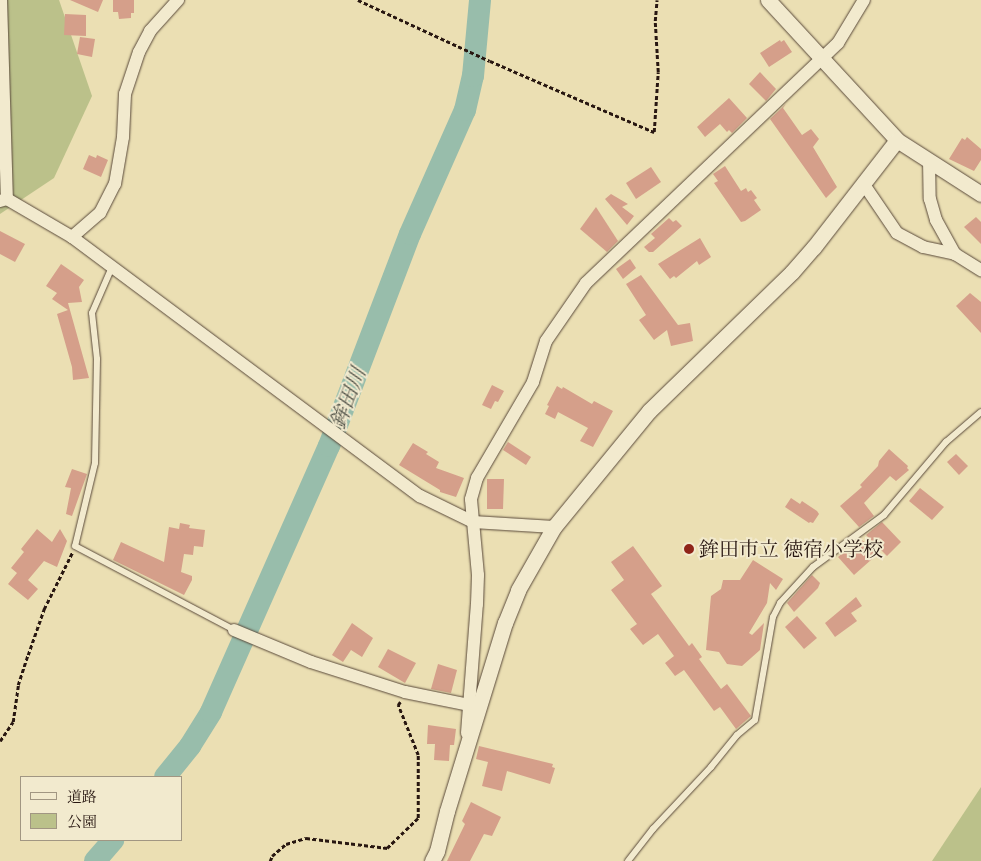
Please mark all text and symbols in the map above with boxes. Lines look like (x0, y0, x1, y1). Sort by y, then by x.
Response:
water label: 鉾田川 (325, 364, 371, 432)
place label: 鉾田市立 徳宿小学校 (699, 537, 883, 561)
marker: 鉾田市立 徳宿小学校 (683, 543, 695, 555)
legend (20, 776, 182, 841)
text: 道路 (67, 787, 97, 806)
text: 公園 (67, 812, 97, 831)

